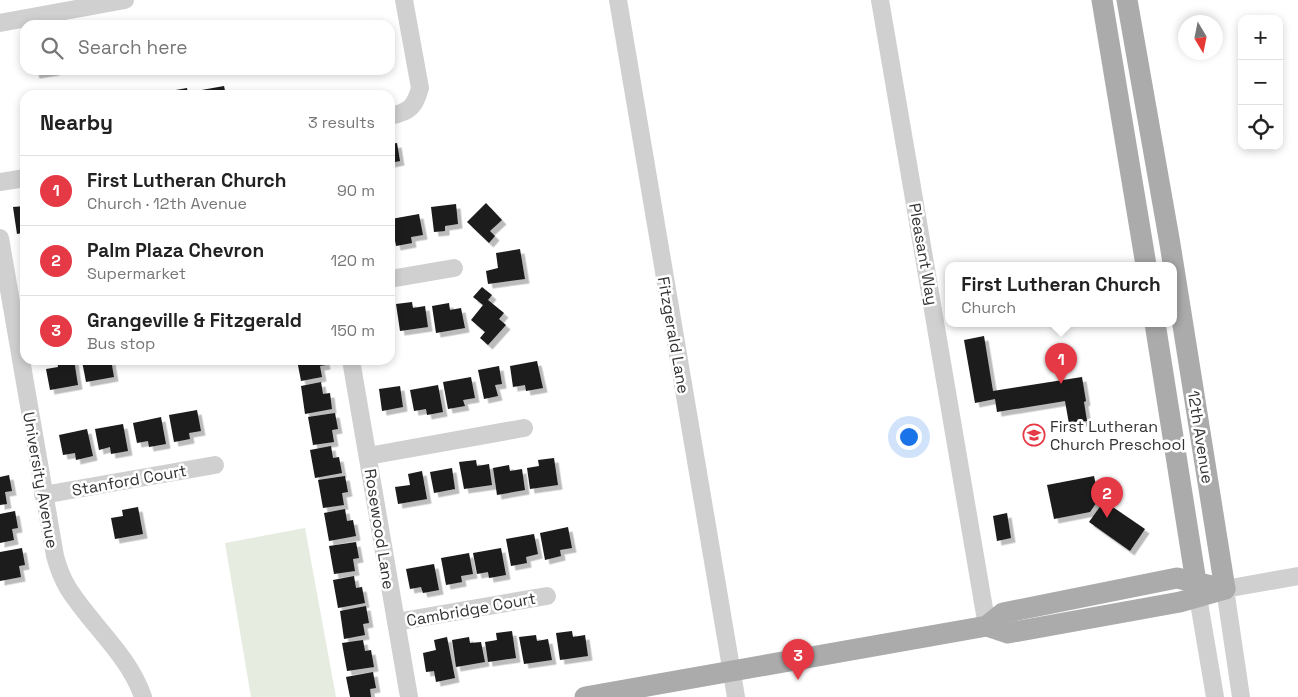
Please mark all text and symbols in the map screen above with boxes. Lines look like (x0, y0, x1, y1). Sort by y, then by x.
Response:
north arrow (1178, 15, 1223, 60)
map controls (1238, 15, 1283, 150)
button: + (1238, 15, 1283, 60)
search box (20, 20, 395, 75)
icon: search (38, 34, 66, 62)
text: Search here (78, 35, 188, 60)
button: − (1238, 60, 1283, 105)
button: locate (1238, 105, 1283, 150)
text: Nearby (40, 109, 113, 136)
text: 3 results (308, 112, 375, 133)
text: First Lutheran Church (87, 168, 286, 193)
text: 1 (52, 180, 60, 201)
text: 90 m (337, 180, 375, 201)
text: Church · 12th Avenue (87, 193, 247, 214)
street label: Pleasant Way (904, 201, 943, 307)
text: Palm Plaza Chevron (87, 238, 264, 263)
text: 2 (51, 250, 61, 271)
text: 120 m (331, 250, 375, 271)
popup (945, 262, 1177, 327)
text: Supermarket (87, 263, 186, 284)
text: First Lutheran Church (961, 272, 1161, 297)
street label: Fitzgerald Lane (653, 275, 694, 395)
text: Church (961, 297, 1016, 318)
text: Grangeville & Fitzgerald (87, 308, 302, 333)
text: 3 (51, 320, 61, 341)
text: 150 m (331, 320, 375, 341)
text: Bus stop (87, 333, 155, 354)
pin: 1 (1045, 343, 1077, 384)
street label: 12th Avenue (1183, 389, 1218, 485)
street label: University Avenue (18, 410, 63, 550)
place label: First Lutheran Church Preschool (1050, 416, 1185, 455)
school or university icon: First Lutheran Church Preschool (1022, 423, 1046, 447)
your location (896, 424, 922, 450)
street label: Stanford Court (70, 460, 188, 501)
street label: Rosewood Lane (360, 467, 399, 591)
pin: 2 (1091, 477, 1123, 518)
street label: Cambridge Court (405, 588, 537, 631)
pin: 3 (782, 639, 814, 680)

